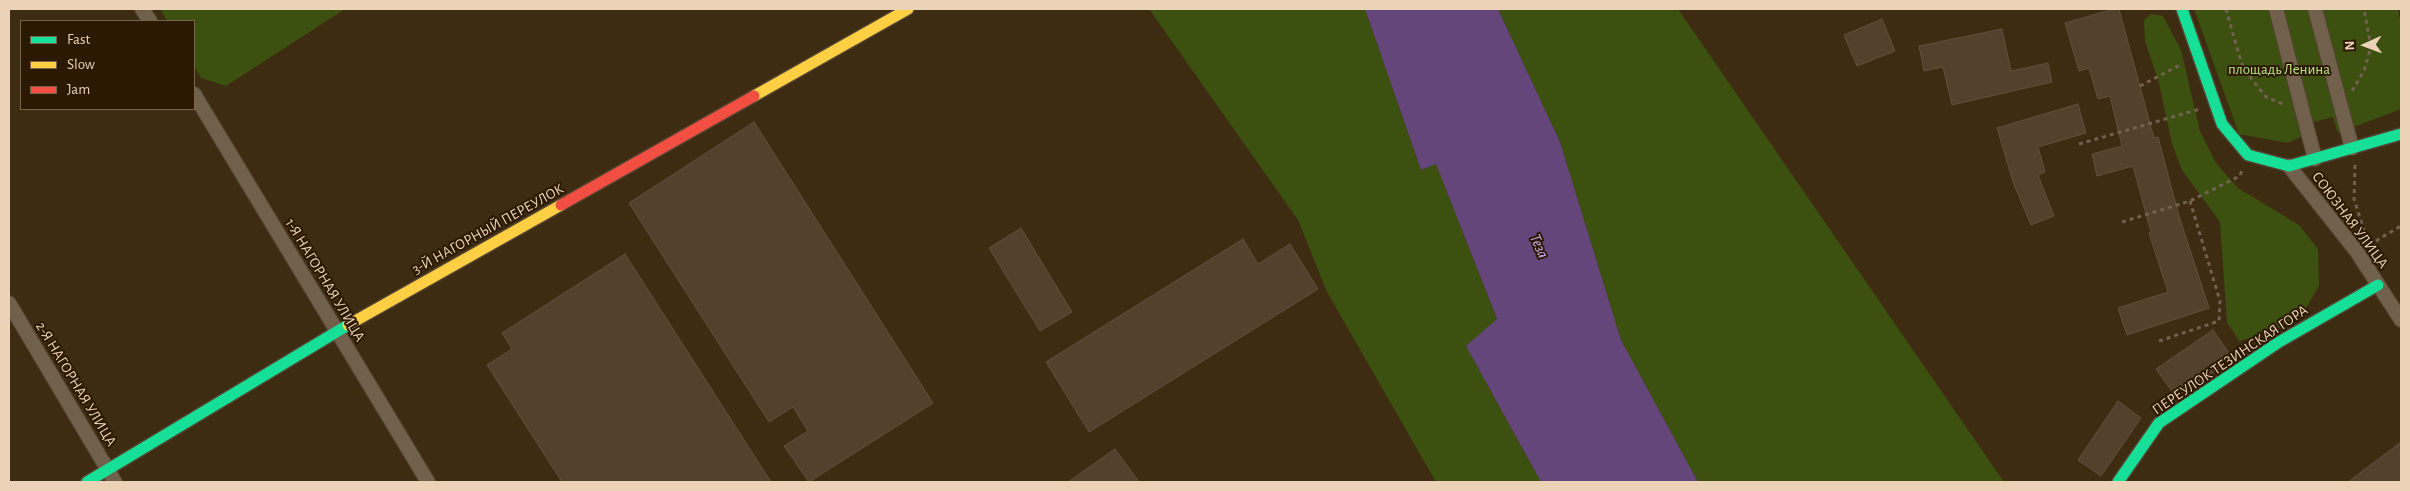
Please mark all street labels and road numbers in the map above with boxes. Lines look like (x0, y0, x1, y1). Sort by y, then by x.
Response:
street label: СОЮЗНАЯ УЛИЦА (2308, 168, 2392, 272)
street label: 3-Й НАГОРНЫЙ ПЕРЕУЛОК (409, 180, 567, 278)
street label: 1-Я НАГОРНАЯ УЛИЦА (281, 215, 369, 345)
street label: ПЕРЕУЛОК ТЕЗИНСКАЯ ГОРА (2149, 301, 2311, 419)
street label: 2-Я НАГОРНАЯ УЛИЦА (32, 318, 120, 450)

